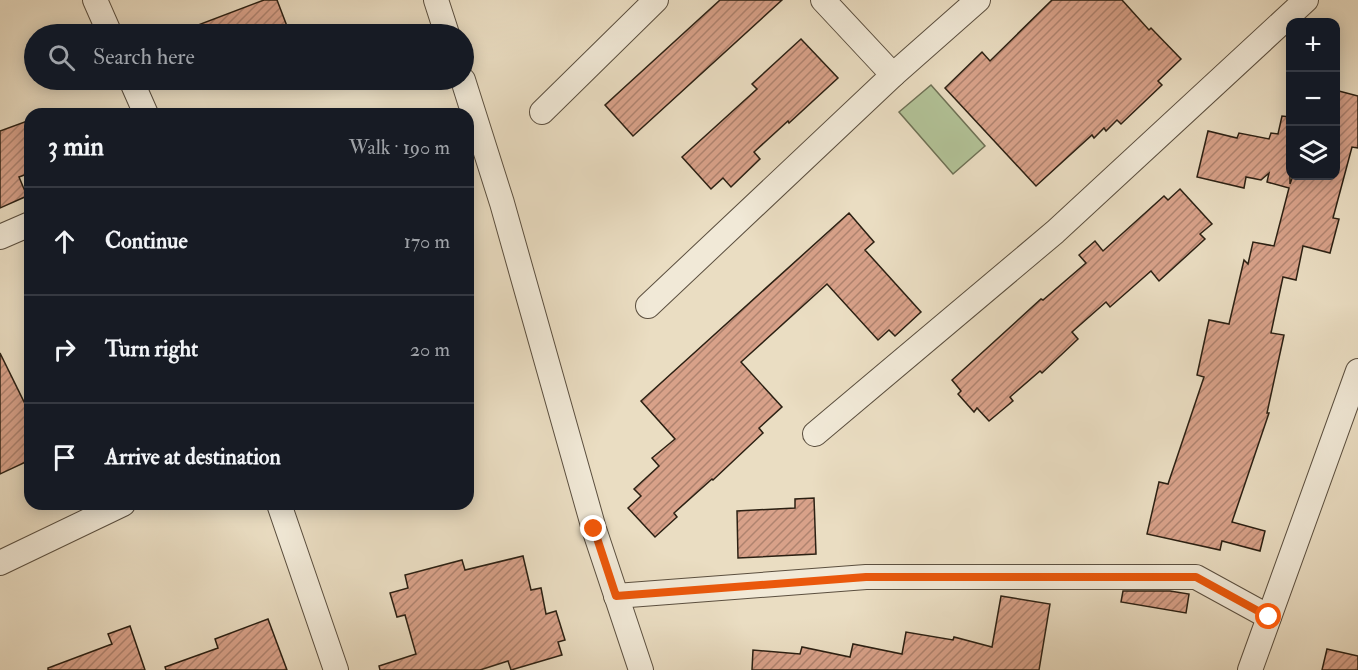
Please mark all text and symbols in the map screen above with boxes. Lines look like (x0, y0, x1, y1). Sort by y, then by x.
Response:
map controls (1286, 18, 1340, 180)
button: + (1286, 18, 1340, 72)
search box (24, 24, 474, 90)
icon: search (45, 41, 78, 74)
text: Search here (93, 43, 195, 71)
button: − (1286, 72, 1340, 126)
button: layers (1286, 126, 1340, 180)
text: 3 min (48, 131, 104, 163)
text: Walk · 190 m (349, 135, 450, 160)
icon: ahead (48, 225, 81, 258)
text: Continue (105, 227, 188, 255)
text: 170 m (404, 229, 450, 254)
icon: right (48, 333, 81, 366)
text: Turn right (105, 335, 198, 363)
text: 20 m (410, 337, 450, 362)
icon: arrive (48, 441, 81, 474)
text: Arrive at destination (105, 443, 281, 471)
route end (580, 515, 606, 541)
route start (1255, 603, 1281, 629)

